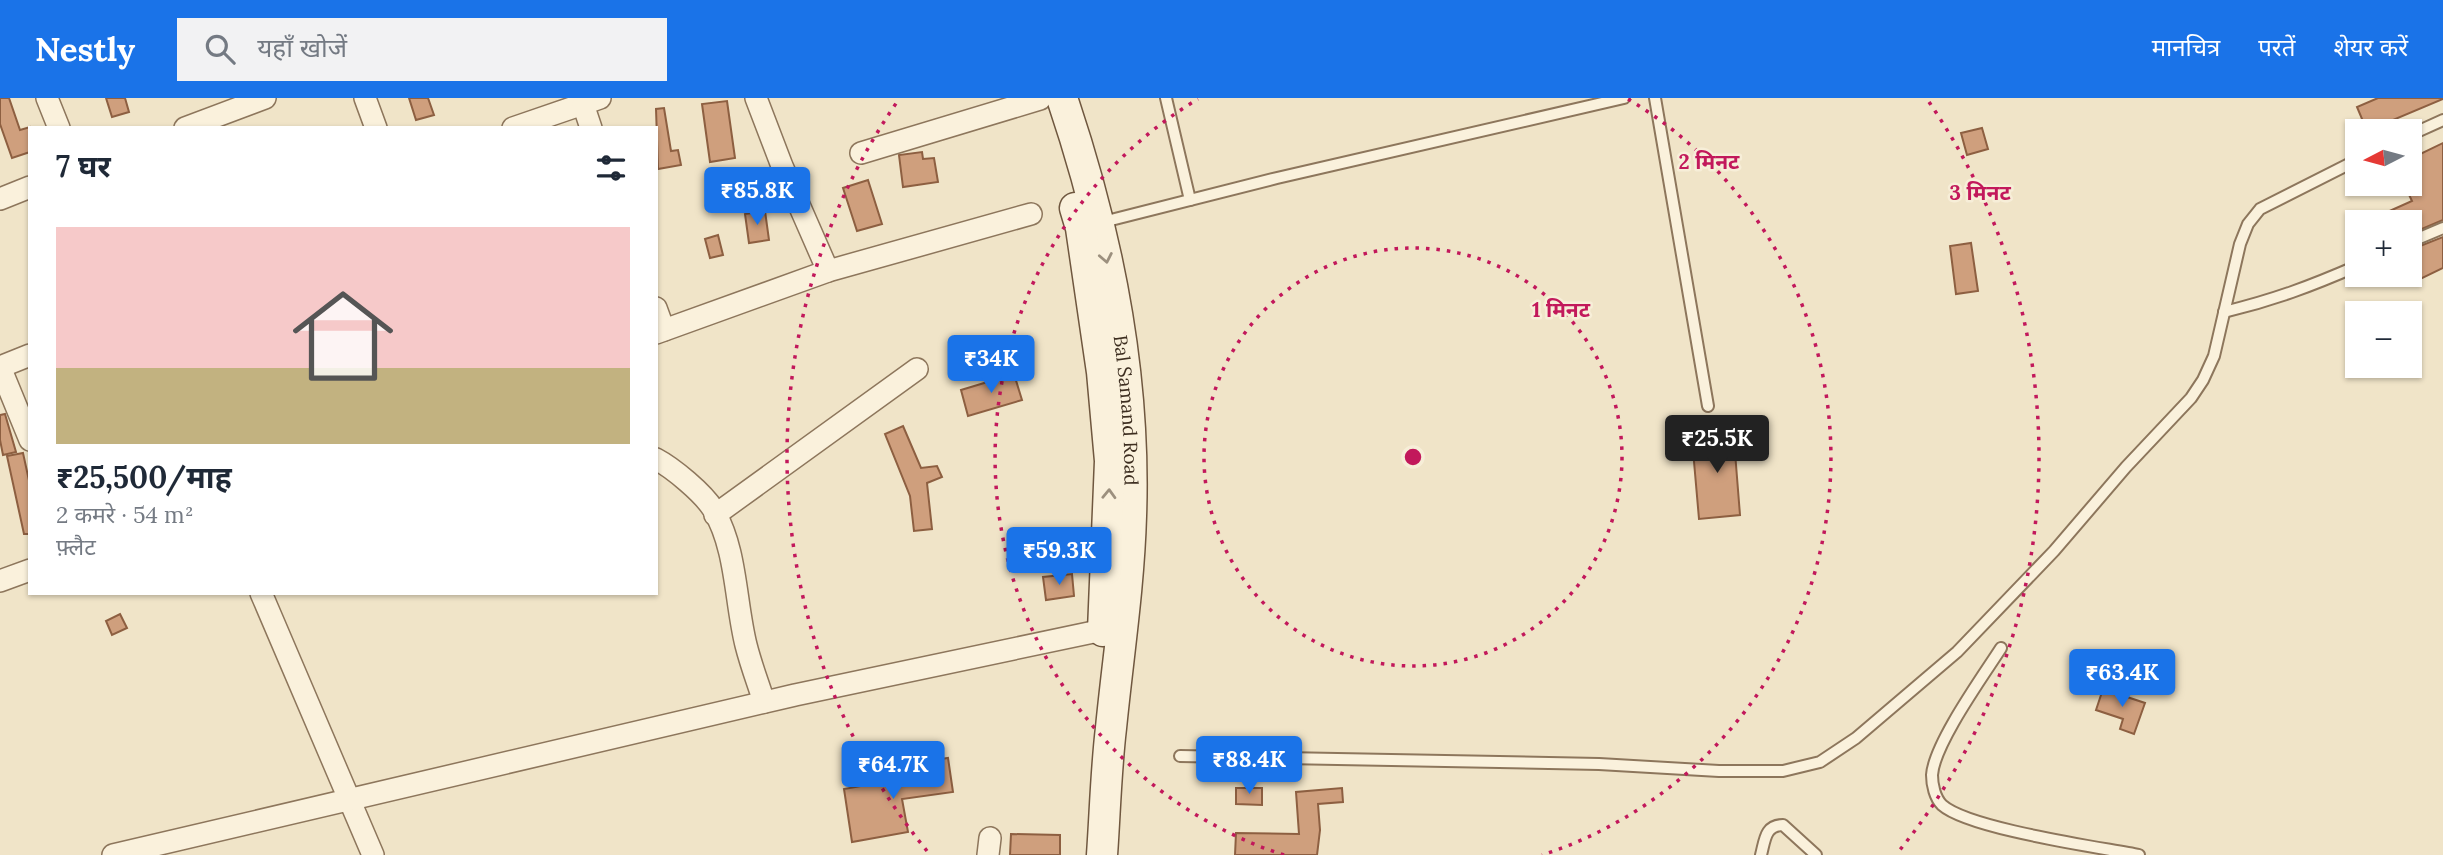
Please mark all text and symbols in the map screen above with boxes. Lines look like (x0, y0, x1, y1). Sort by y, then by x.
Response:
search box (177, 18, 667, 81)
text: Nestly (35, 28, 135, 70)
icon: search (201, 30, 239, 68)
text: यहाँ खोजें (257, 31, 347, 64)
text: मानचित्र (2152, 32, 2220, 63)
text: परतें (2258, 32, 2295, 63)
text: शेयर करें (2333, 32, 2408, 63)
north arrow (2345, 119, 2422, 196)
map controls (2345, 119, 2422, 378)
text: 7 घर (56, 147, 111, 185)
text: 2 मिनट (1679, 148, 1740, 175)
icon: filters (592, 149, 630, 187)
pin: ₹85.8K (700, 167, 814, 227)
text: ₹85.8K (720, 175, 794, 204)
text: 3 मिनट (1949, 179, 2011, 206)
button: + (2345, 210, 2422, 287)
one-way arrow (1098, 252, 1113, 264)
icon: home (280, 273, 406, 399)
text: 1 मिनट (1532, 296, 1591, 323)
button: − (2345, 301, 2422, 378)
street label: Bal Samand Road (1108, 333, 1144, 486)
pin: ₹34K (950, 336, 1032, 395)
text: ₹34K (964, 343, 1019, 372)
pin: ₹25.5K (1660, 416, 1774, 475)
text: ₹25.5K (1681, 423, 1753, 452)
centre of rings (1401, 445, 1425, 469)
text: ₹25,500/माह (56, 458, 232, 496)
one-way arrow (1101, 488, 1116, 499)
text: 2 कमरे · 54 m² (56, 500, 194, 529)
pin: ₹59.3K (1002, 528, 1116, 587)
text: फ़्लैट (56, 532, 96, 561)
text: ₹59.3K (1022, 535, 1096, 564)
pin: ₹63.4K (2065, 650, 2179, 709)
text: ₹63.4K (2085, 657, 2159, 686)
pin: ₹88.4K (1192, 736, 1306, 796)
pin: ₹64.7K (836, 742, 950, 801)
text: ₹88.4K (1212, 744, 1286, 773)
text: ₹64.7K (858, 749, 928, 778)

